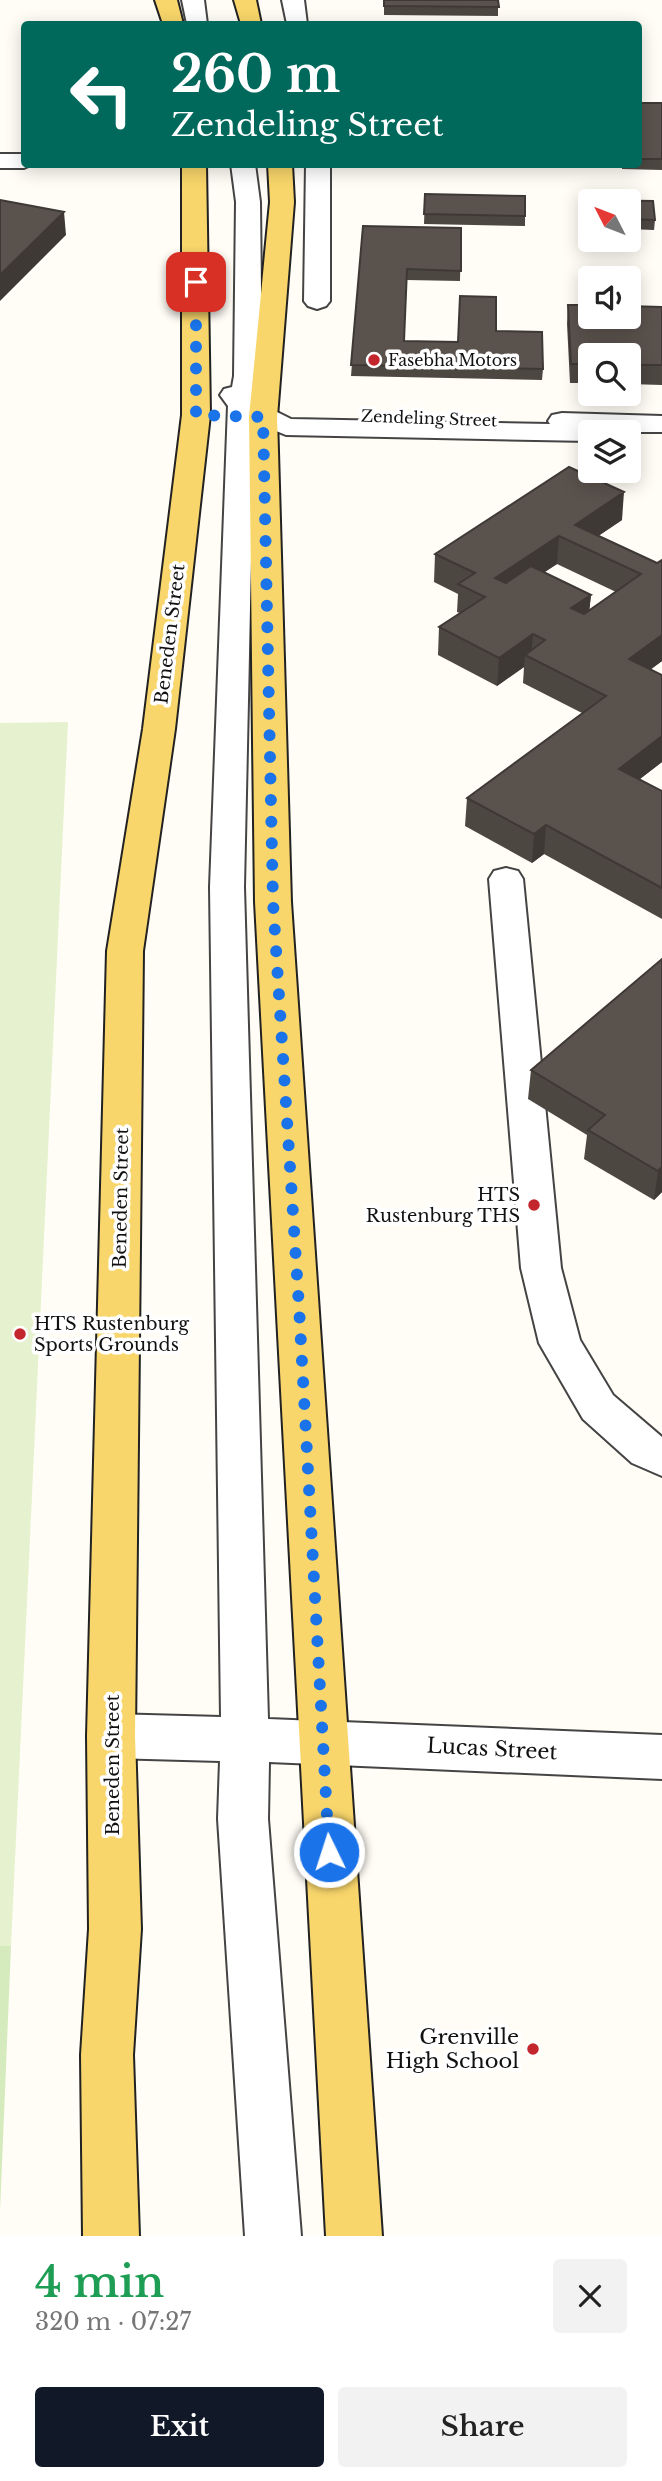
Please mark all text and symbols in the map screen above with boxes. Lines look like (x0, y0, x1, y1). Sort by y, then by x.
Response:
text: 260 m (171, 44, 340, 105)
icon: left (56, 49, 147, 140)
text: Zendeling Street (171, 105, 444, 145)
north arrow (578, 189, 640, 252)
map controls (578, 189, 641, 483)
pin (166, 252, 226, 312)
icon: arrive (177, 263, 215, 301)
button: sound (578, 266, 641, 329)
button: search (578, 343, 641, 406)
place label: Fasebha Motors (388, 350, 517, 370)
marker: Fasebha Motors (366, 352, 382, 368)
street label: Zendeling Street (361, 406, 497, 430)
button: layers (578, 420, 641, 483)
street label: Beneden Street (150, 562, 190, 705)
street label: Beneden Street (109, 1127, 133, 1269)
place label: HTS Rustenburg THS (366, 1184, 520, 1227)
marker: HTS Rustenburg THS (526, 1197, 542, 1213)
place label: HTS Rustenburg Sports Grounds (34, 1313, 189, 1356)
marker: HTS Rustenburg Sports Grounds (12, 1326, 28, 1342)
street label: Beneden Street (102, 1694, 124, 1836)
street label: Lucas Street (426, 1733, 558, 1765)
position arrow (292, 1815, 366, 1889)
place label: Grenville High School (386, 2024, 519, 2074)
marker: Grenville High School (525, 2041, 541, 2057)
text: 4 min (35, 2256, 164, 2308)
button: close (553, 2259, 627, 2333)
text: 320 m · 07:27 (35, 2308, 191, 2336)
button: Exit (35, 2387, 324, 2467)
button: Share (338, 2387, 627, 2467)

